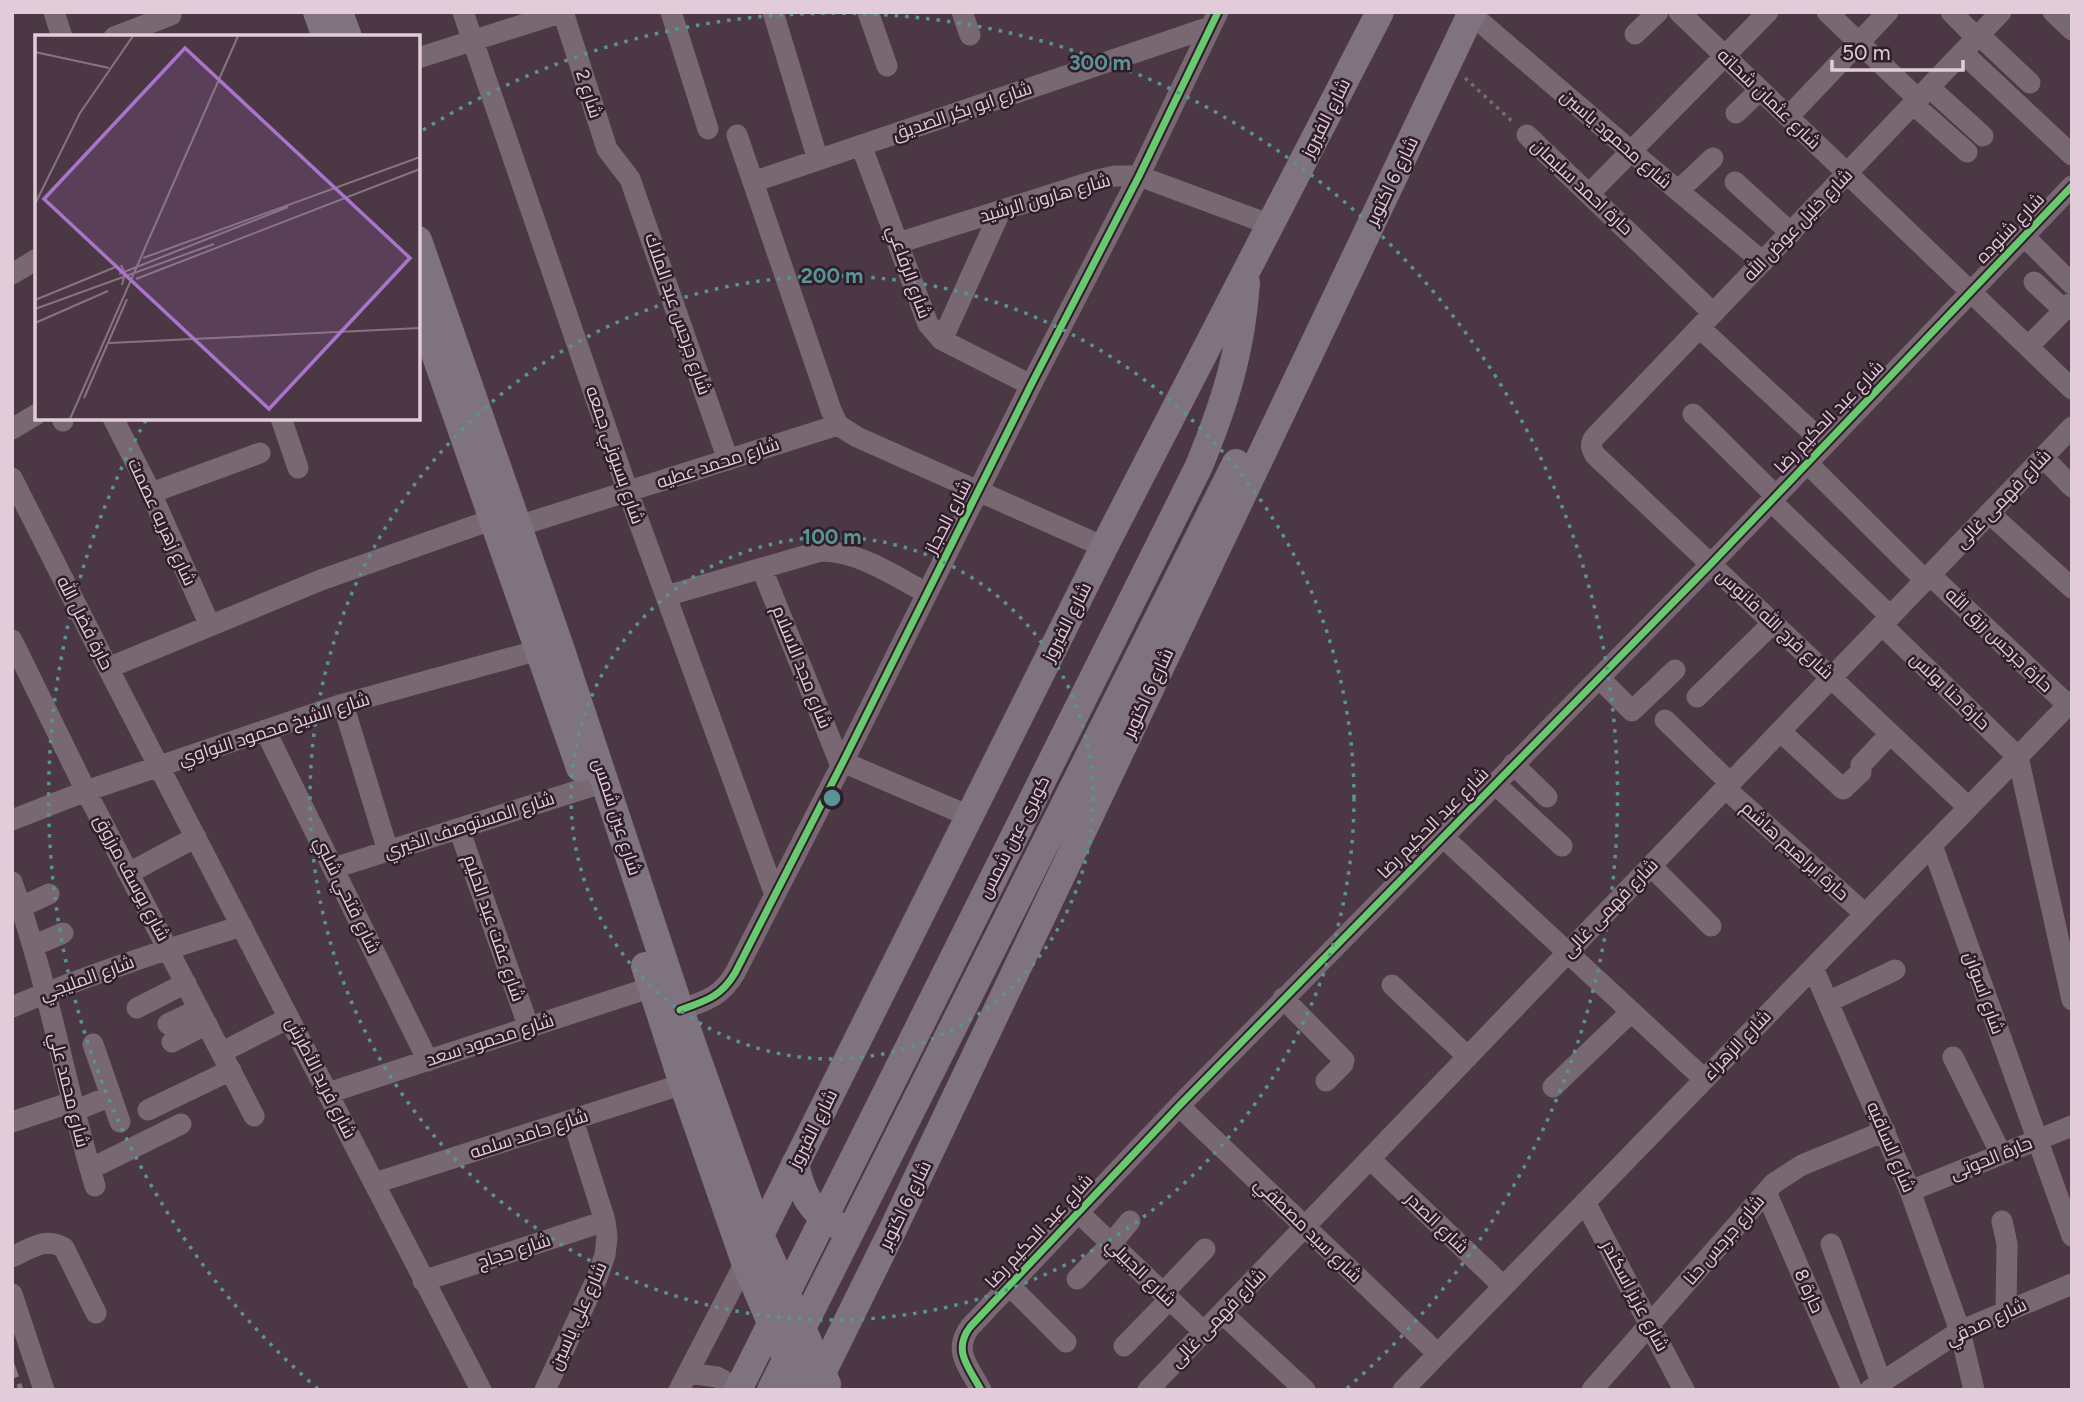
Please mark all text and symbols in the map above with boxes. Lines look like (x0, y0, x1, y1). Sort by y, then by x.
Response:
scale bar (1832, 28, 1963, 72)
inset map (35, 35, 420, 420)
text: 50 m (1842, 40, 1891, 65)
street label: شارع عثمان شحاته (1712, 44, 1825, 155)
text: 300 m (1069, 50, 1131, 75)
street label: شارع 2 (570, 67, 607, 121)
street label: شارع الفيروز (1296, 75, 1356, 163)
street label: شارع ابو بكر الصديق (889, 77, 1035, 146)
street label: شارع محمود ياسين (1555, 85, 1676, 194)
street label: شارع 6 اكتوبر (1361, 133, 1424, 230)
street label: حارة احمد سليمان (1527, 134, 1637, 240)
street label: شارع خليل عوض الله (1738, 163, 1858, 287)
street label: شارع هارون الرشيد (977, 169, 1113, 228)
street label: شارع شنوده (1971, 188, 2050, 268)
street label: شارع الرفاعي (879, 223, 936, 323)
street label: شارع جرجس عبد الملاك (639, 230, 716, 398)
text: 200 m (801, 263, 863, 288)
street label: شارع عبد الحكيم رضا (1770, 356, 1889, 479)
street label: شارع بسيوني جمعه (578, 383, 649, 528)
street label: شارع محمد عطيه (654, 433, 782, 494)
street label: شارع فهمى غالى (1950, 445, 2056, 554)
street label: شارع زهريه عصمت (122, 455, 201, 589)
street label: شارع الحجاز (919, 476, 977, 559)
text: 100 m (802, 524, 862, 549)
street label: شارع فرج الله فانوس (1711, 563, 1839, 685)
street label: حارة فضل الله (52, 572, 119, 673)
street label: شارع الفيروز (1037, 579, 1097, 667)
street label: حارة جرجس رزق الله (1940, 583, 2058, 697)
street label: شارع مجد الاسلام (766, 602, 837, 732)
street label: شارع 6 اكتوبر (1117, 645, 1179, 742)
street label: حارة حنا بولس (1905, 647, 1995, 735)
street label: شارع الشيخ محمود النواوي (175, 688, 373, 773)
street label: شارع عين شمس (587, 756, 646, 879)
street label: شارع عبد الحكيم رضا (1373, 763, 1494, 884)
street label: كوبرى عين شمس (974, 772, 1054, 902)
centre of rings (820, 786, 844, 810)
street label: شارع المستوصف الخيري (381, 787, 558, 866)
street label: حارة ابراهيم هاشم (1736, 797, 1853, 906)
street label: شارع يوسف مرزوق (89, 811, 175, 945)
street label: شارع فتحي شلبي (307, 833, 385, 958)
street label: شارع عفت عبد الحليم (458, 852, 529, 1005)
street label: شارع فهمى غالى (1557, 854, 1663, 963)
street label: شارع اسوان (1958, 949, 2009, 1038)
street label: شارع المليجي (37, 951, 138, 1008)
street label: شارع الزهراء (1698, 1005, 1777, 1085)
street label: شارع محمود سعد (423, 1009, 557, 1072)
street label: شارع فريد الأطرش (280, 1014, 361, 1143)
street label: شارع محمد علي (41, 1030, 94, 1150)
street label: شارع الفيروز (783, 1086, 843, 1174)
street label: شارع الساقيه (1861, 1098, 1920, 1196)
street label: شارع حامد سلمه (467, 1105, 591, 1164)
street label: حارة الحوتى (1947, 1132, 2035, 1184)
street label: شارع 6 اكتوبر (874, 1157, 937, 1254)
street label: شارع عبد الحكيم رضا (980, 1169, 1098, 1293)
street label: شارع سيد مصطفي (1247, 1173, 1366, 1289)
street label: شارع الصدر (1400, 1187, 1473, 1259)
street label: شارع جرجس حنا (1679, 1190, 1770, 1290)
street label: شارع حجاج (475, 1229, 554, 1274)
street label: شارع الجبيلي (1099, 1233, 1181, 1313)
street label: شارع عزيز اسكندر (1595, 1236, 1674, 1356)
street label: شارع علي ياسين (544, 1258, 614, 1375)
street label: شارع فهمى غالى (1165, 1264, 1271, 1373)
street label: حارة 8 (1790, 1265, 1828, 1317)
street label: شارع صدقي (1942, 1294, 2031, 1353)

